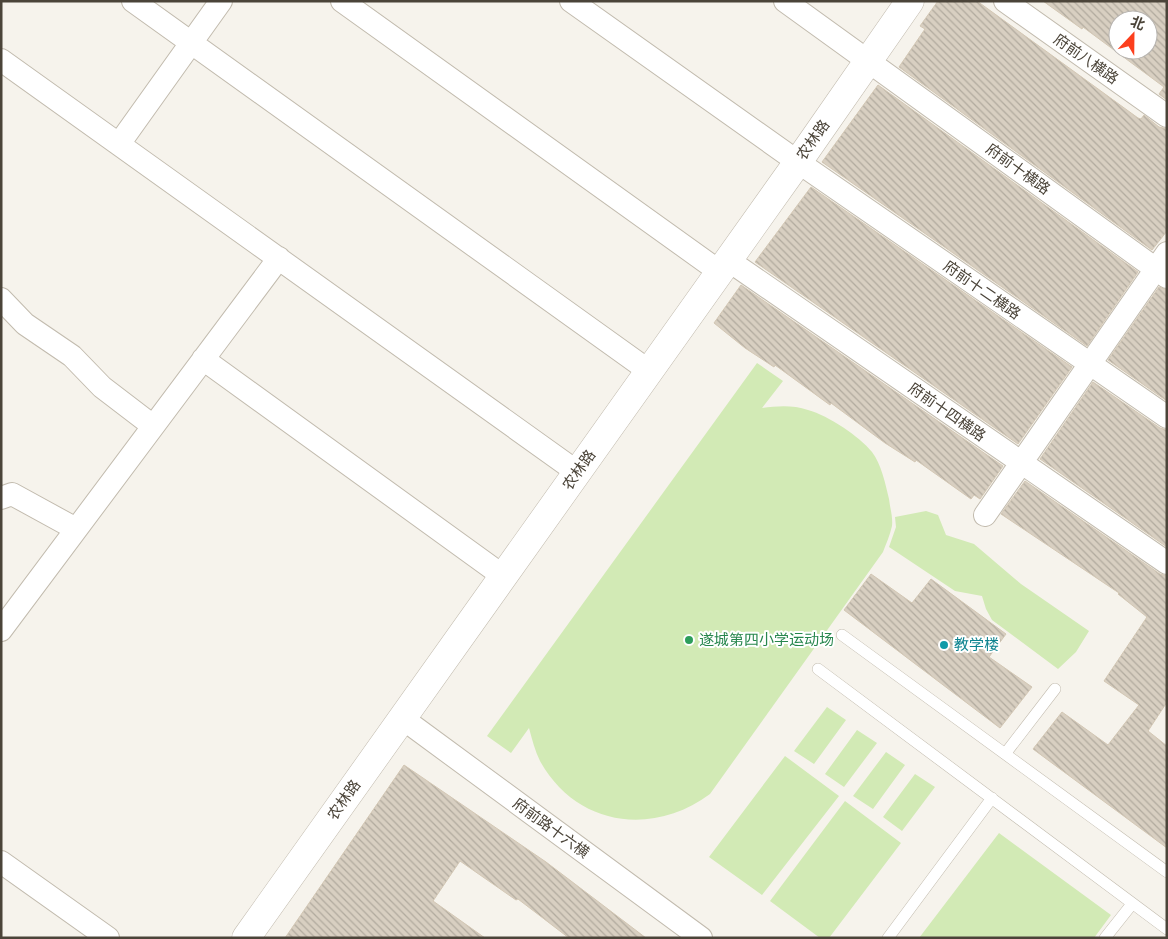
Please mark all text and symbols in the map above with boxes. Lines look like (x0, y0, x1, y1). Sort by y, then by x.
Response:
north arrow (1108, 10, 1158, 60)
text: 北 (1128, 12, 1148, 34)
street label: 府前八横路 (1050, 28, 1123, 89)
street label: 农林路 (791, 115, 834, 164)
street label: 府前十横路 (982, 138, 1055, 199)
street label: 府前十二横路 (939, 255, 1025, 324)
street label: 府前十四横路 (904, 377, 990, 446)
street label: 农林路 (557, 445, 600, 494)
place label: 遂城第四小学运动场 (699, 629, 834, 650)
marker: 遂城第四小学运动场 (683, 634, 695, 646)
place label: 教学楼 (954, 634, 999, 655)
marker: 教学楼 (938, 639, 950, 651)
street label: 农林路 (322, 775, 365, 824)
street label: 府前路十六横 (509, 793, 594, 863)

